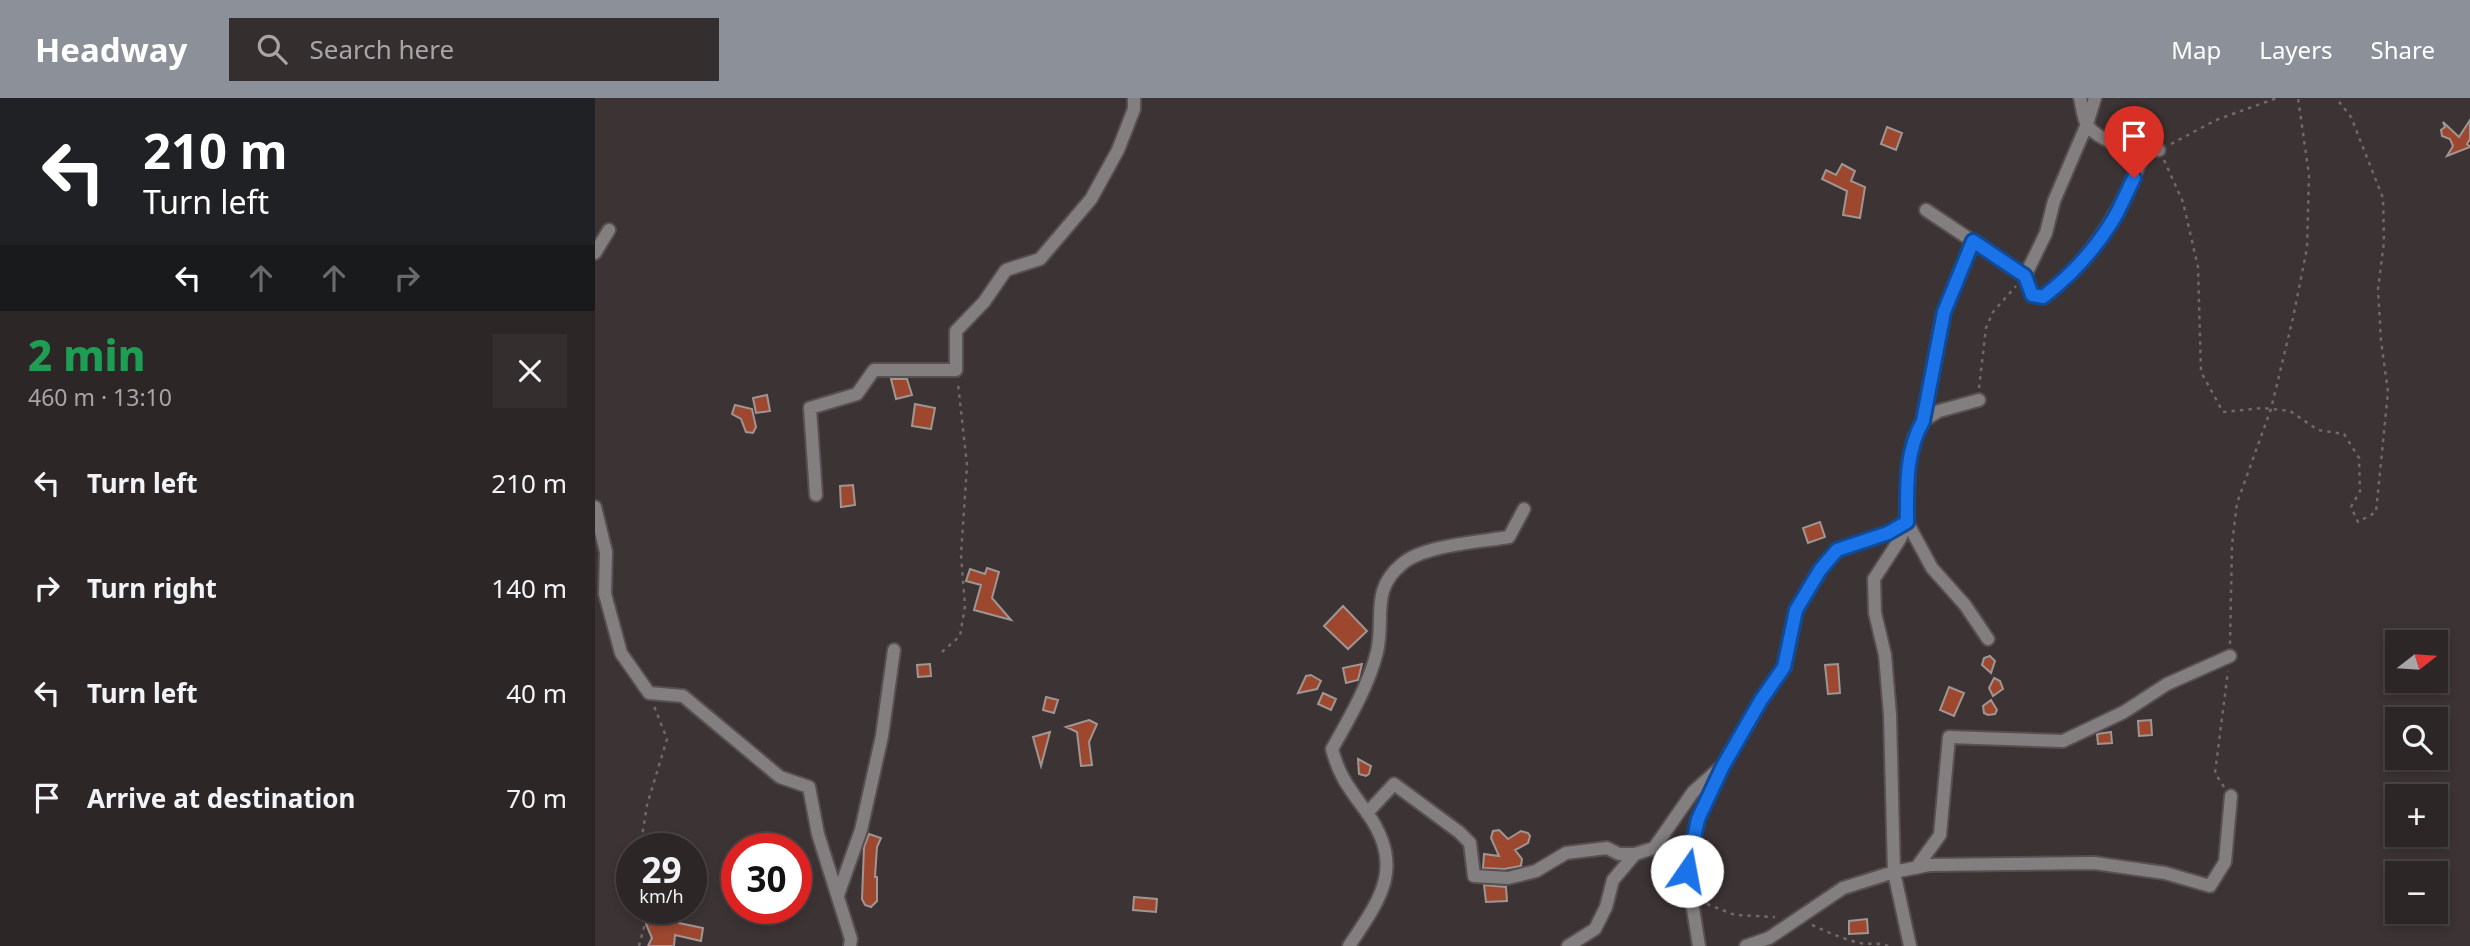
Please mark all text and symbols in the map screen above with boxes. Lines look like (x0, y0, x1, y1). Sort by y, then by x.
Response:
search box (229, 18, 719, 81)
text: Headway (35, 27, 187, 72)
icon: search (253, 30, 291, 68)
text: Search here (309, 31, 454, 67)
text: Map (2171, 33, 2221, 66)
text: Layers (2259, 33, 2333, 66)
text: Share (2371, 33, 2435, 66)
pin (2104, 106, 2164, 178)
text: 210 m (143, 117, 288, 183)
icon: arrive (2115, 117, 2153, 155)
icon: left (28, 126, 119, 217)
text: Turn left (143, 180, 269, 223)
icon: left (169, 259, 207, 297)
icon: ahead (242, 259, 280, 297)
icon: ahead (315, 259, 353, 297)
icon: right (388, 259, 426, 297)
text: 2 min (28, 326, 145, 383)
button: close (493, 334, 567, 408)
text: 460 m · 13:10 (28, 381, 172, 413)
icon: left (28, 464, 66, 502)
text: Turn left (87, 465, 198, 501)
text: 210 m (491, 465, 567, 501)
icon: right (28, 569, 66, 607)
text: Turn right (87, 570, 217, 606)
text: 140 m (491, 570, 567, 606)
north arrow (2385, 630, 2448, 693)
map controls (2385, 630, 2448, 924)
icon: left (28, 674, 66, 712)
text: Turn left (87, 675, 198, 711)
text: 40 m (506, 675, 567, 711)
button: search (2385, 707, 2448, 770)
icon: arrive (28, 779, 66, 817)
text: Arrive at destination (87, 780, 356, 816)
text: 70 m (506, 780, 567, 816)
button: + (2385, 784, 2448, 847)
speed limit sign: 30 (721, 833, 812, 924)
position arrow (1650, 834, 1724, 908)
text: 29 (641, 846, 682, 893)
button: − (2385, 861, 2448, 924)
text: km/h (639, 884, 684, 908)

